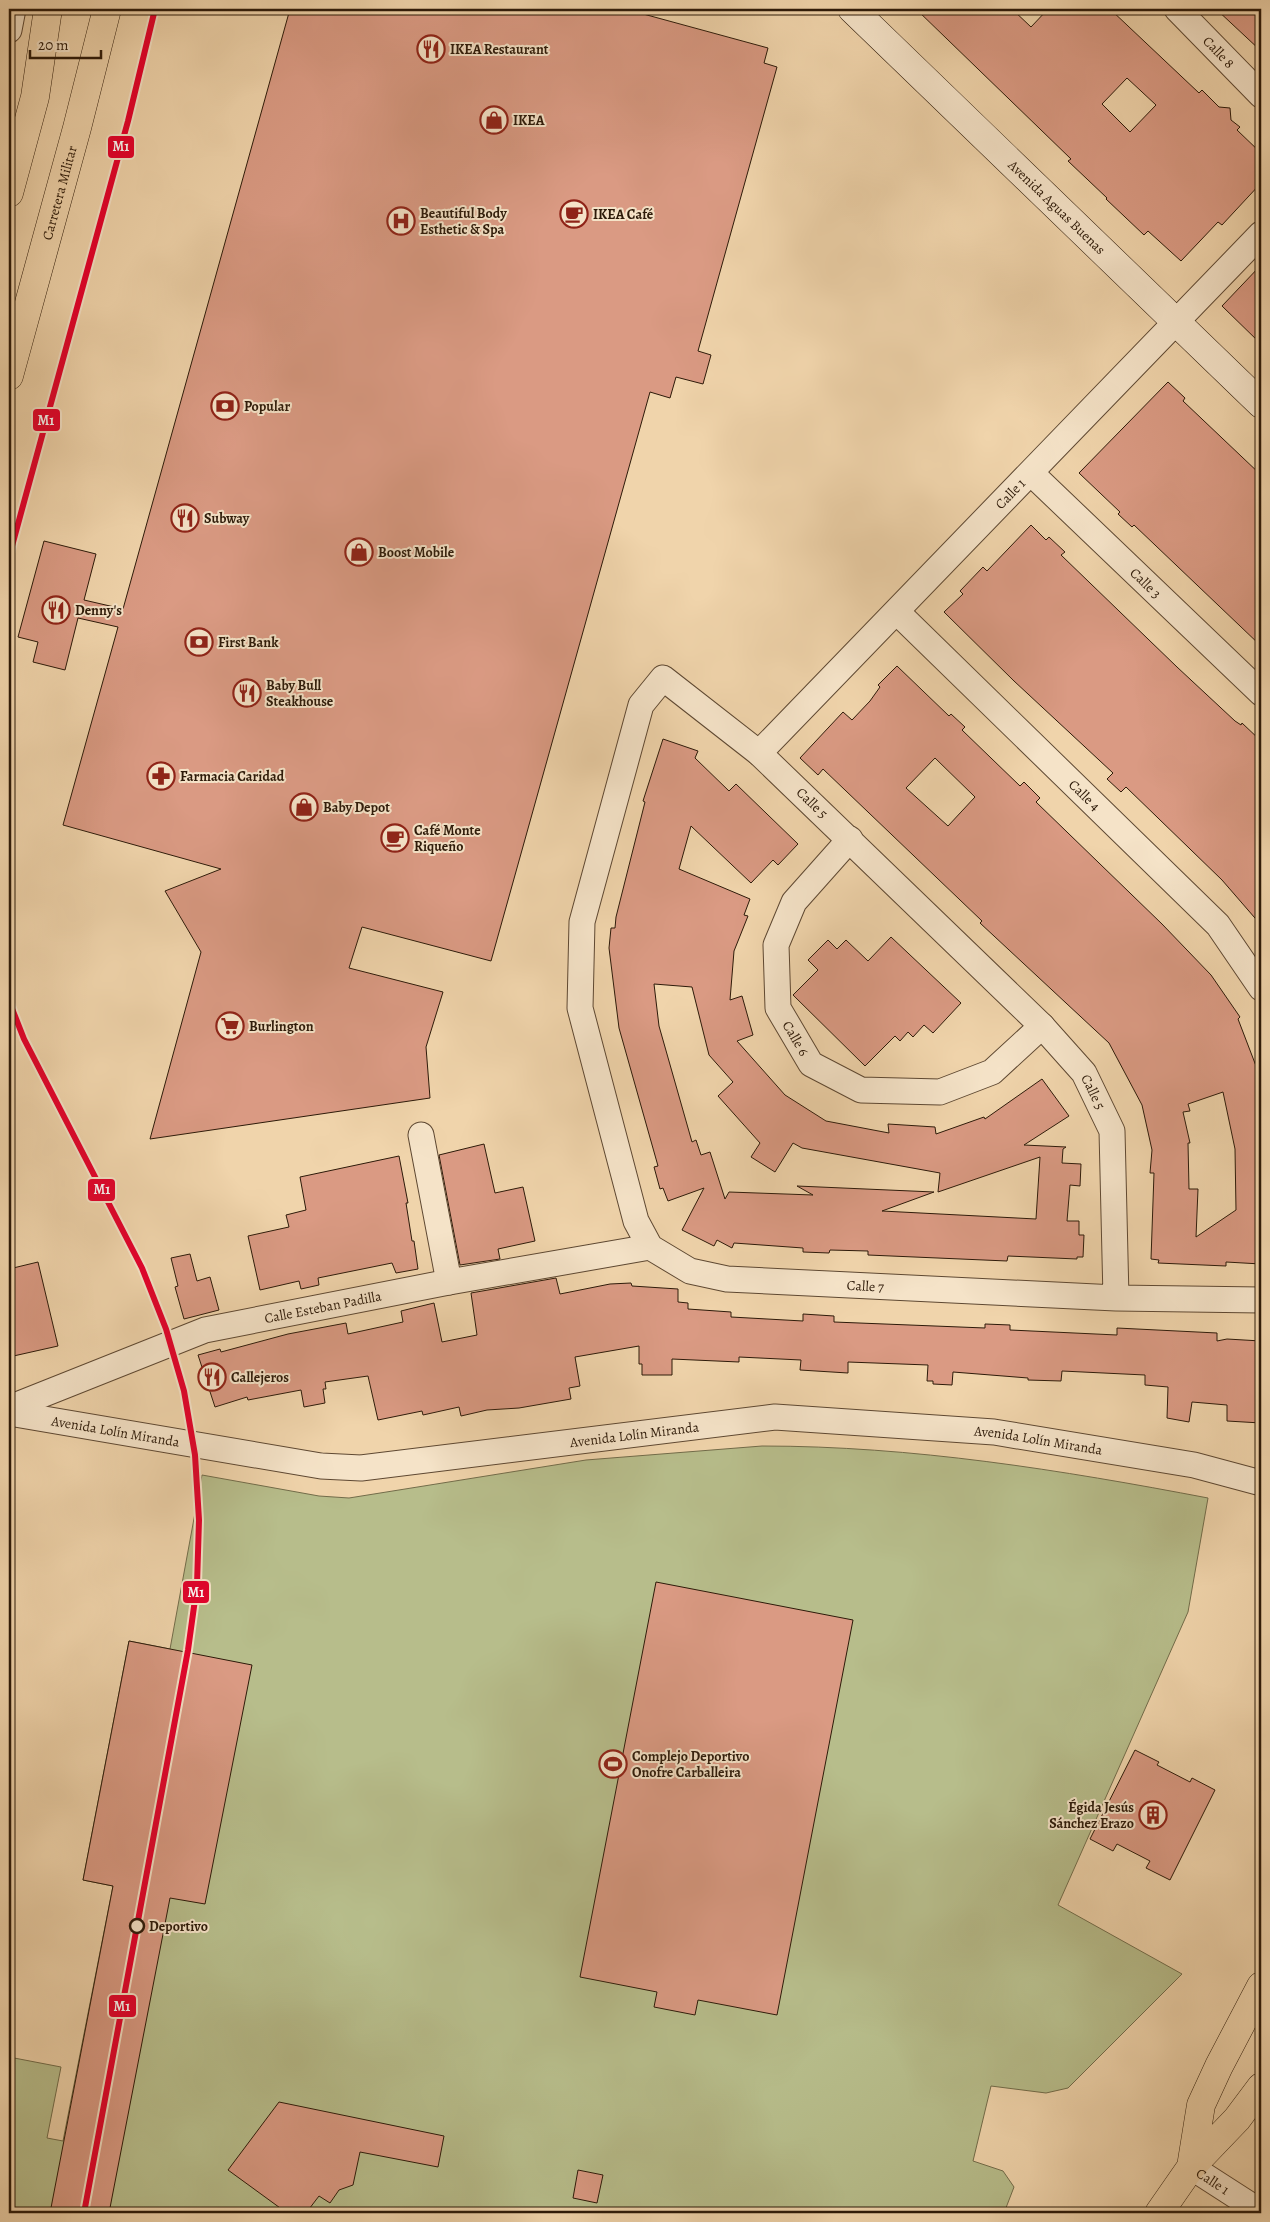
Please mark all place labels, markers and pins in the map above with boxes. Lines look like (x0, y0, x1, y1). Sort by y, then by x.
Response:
restaurant icon: IKEA Restaurant (416, 34, 446, 64)
place label: IKEA Restaurant (450, 40, 549, 59)
shop icon: IKEA (479, 105, 509, 135)
place label: IKEA (513, 111, 545, 130)
cafe icon: IKEA Café (559, 199, 589, 229)
place label: Beautiful Body Esthetic & Spa (420, 204, 507, 239)
place label: IKEA Café (593, 205, 654, 224)
hospital icon: Beautiful Body Esthetic & Spa (386, 206, 416, 236)
bank icon: Popular (210, 391, 240, 421)
place label: Popular (244, 397, 290, 416)
restaurant icon: Subway (170, 503, 200, 533)
place label: Subway (204, 509, 250, 528)
shop icon: Boost Mobile (344, 537, 374, 567)
place label: Boost Mobile (378, 543, 455, 562)
restaurant icon: Denny's (41, 595, 71, 625)
place label: Denny's (75, 601, 122, 620)
bank icon: First Bank (184, 627, 214, 657)
place label: First Bank (218, 633, 279, 652)
place label: Baby Bull Steakhouse (266, 676, 334, 711)
restaurant icon: Baby Bull Steakhouse (232, 678, 262, 708)
pharmacy icon: Farmacia Caridad (146, 761, 176, 791)
place label: Farmacia Caridad (180, 767, 285, 786)
shop icon: Baby Depot (289, 792, 319, 822)
place label: Baby Depot (323, 798, 390, 817)
place label: Café Monte Riqueño (414, 821, 481, 856)
cafe icon: Café Monte Riqueño (380, 823, 410, 853)
supermarket icon: Burlington (215, 1011, 245, 1041)
place label: Burlington (249, 1017, 314, 1036)
restaurant icon: Callejeros (197, 1362, 227, 1392)
place label: Callejeros (231, 1368, 289, 1387)
place label: Complejo Deportivo Onofre Carballeira (632, 1747, 749, 1782)
sports icon: Complejo Deportivo Onofre Carballeira (598, 1749, 628, 1779)
place label: Égida Jesús Sánchez Erazo (1049, 1798, 1134, 1833)
building icon: Égida Jesús Sánchez Erazo (1138, 1800, 1168, 1830)
place label: Deportivo (149, 1917, 208, 1936)
marker: Deportivo (129, 1918, 145, 1934)

